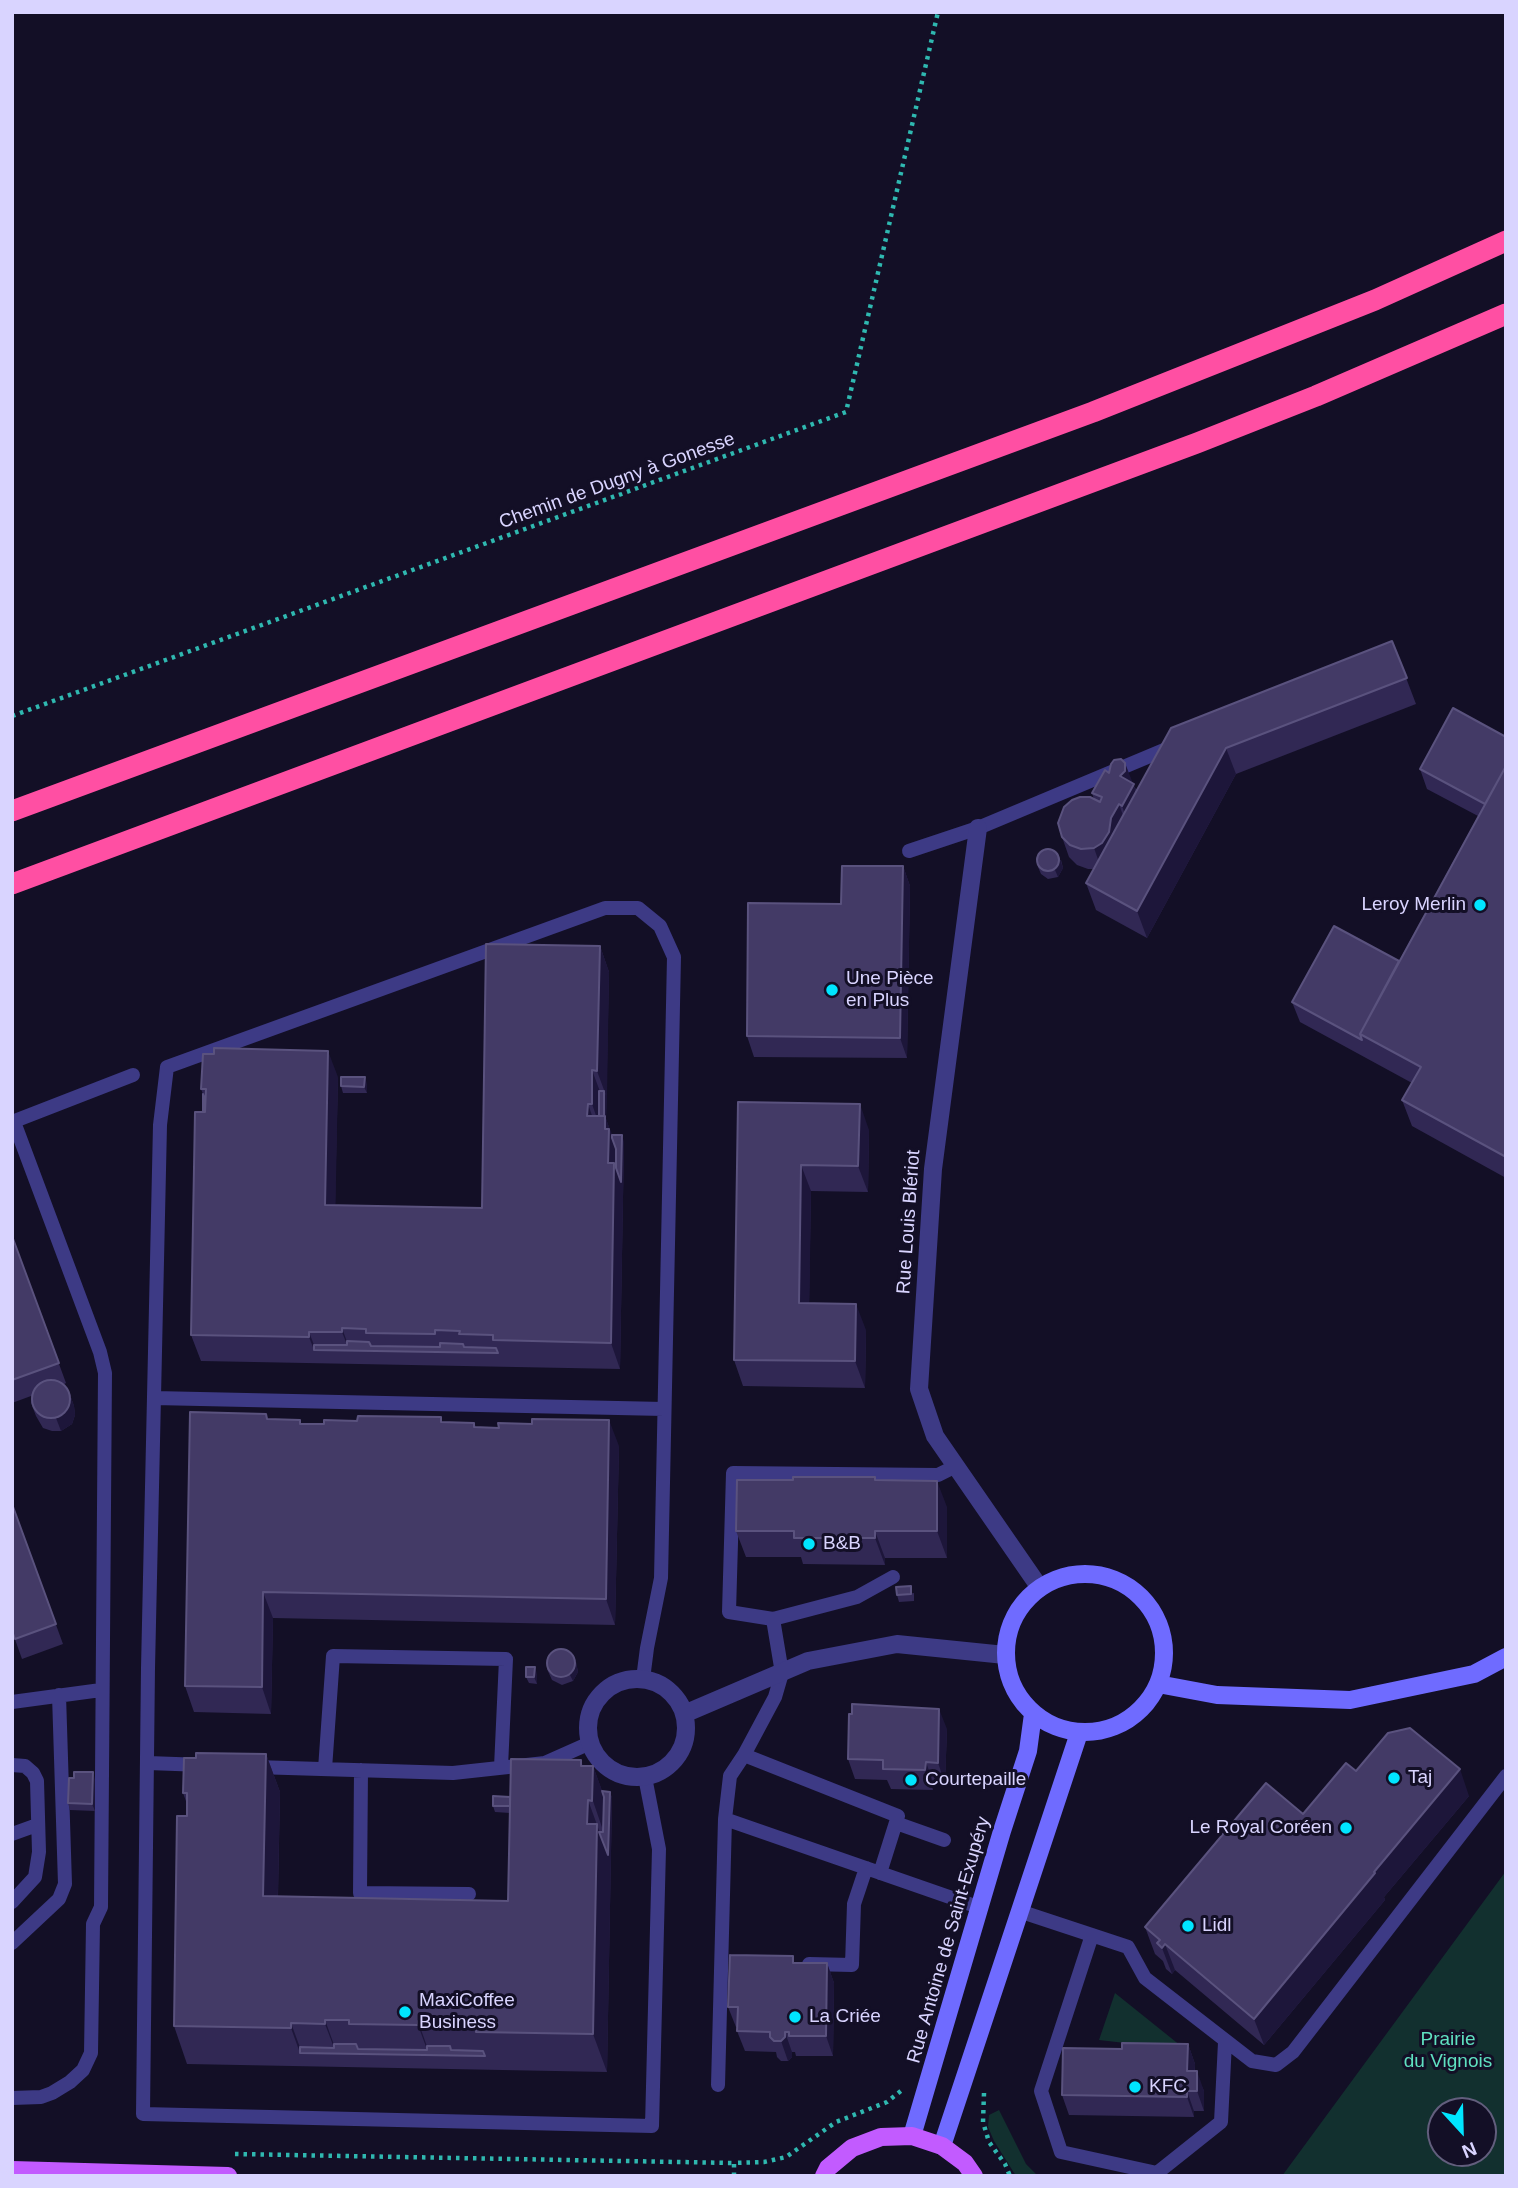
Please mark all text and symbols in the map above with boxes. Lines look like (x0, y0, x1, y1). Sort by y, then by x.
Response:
street label: Chemin de Dugny à Gonesse (496, 428, 738, 534)
place label: Leroy Merlin (1361, 894, 1466, 916)
marker: Leroy Merlin (1472, 897, 1488, 913)
place label: Une Pièce en Plus (846, 968, 934, 1012)
marker: Une Pièce en Plus (824, 982, 840, 998)
street label: Rue Louis Blériot (893, 1149, 925, 1295)
place label: B&B (823, 1533, 861, 1555)
marker: B&B (801, 1536, 817, 1552)
place label: Taj (1408, 1767, 1432, 1789)
place label: Courtepaille (925, 1769, 1026, 1791)
marker: Taj (1386, 1770, 1402, 1786)
marker: Courtepaille (903, 1772, 919, 1788)
street label: Rue Antoine de Saint-Exupéry (903, 1814, 995, 2066)
place label: Le Royal Coréen (1189, 1817, 1332, 1839)
marker: Le Royal Coréen (1338, 1820, 1354, 1836)
place label: Lidl (1202, 1915, 1232, 1937)
marker: Lidl (1180, 1918, 1196, 1934)
place label: MaxiCoffee Business (419, 1990, 515, 2034)
marker: MaxiCoffee Business (397, 2004, 413, 2020)
place label: La Criée (809, 2006, 881, 2028)
marker: La Criée (787, 2009, 803, 2025)
park label: Prairie du Vignois (1404, 2029, 1492, 2073)
place label: KFC (1149, 2076, 1187, 2098)
marker: KFC (1127, 2079, 1143, 2095)
north arrow (1427, 2097, 1497, 2167)
text: N (1459, 2138, 1480, 2162)

